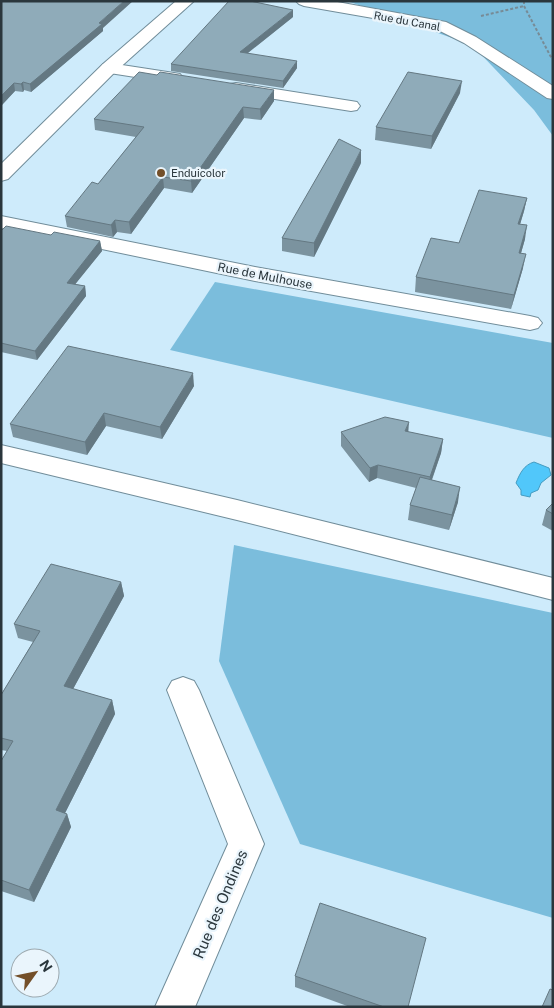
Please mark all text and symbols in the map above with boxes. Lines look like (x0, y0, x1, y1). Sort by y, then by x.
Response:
street label: Rue du Canal (373, 9, 441, 33)
marker: Enduicolor (155, 167, 167, 179)
place label: Enduicolor (171, 167, 226, 179)
street label: Rue de Mulhouse (217, 260, 314, 292)
street label: Rue des Ondines (189, 847, 251, 961)
north arrow (10, 948, 60, 998)
text: N (36, 957, 56, 975)

